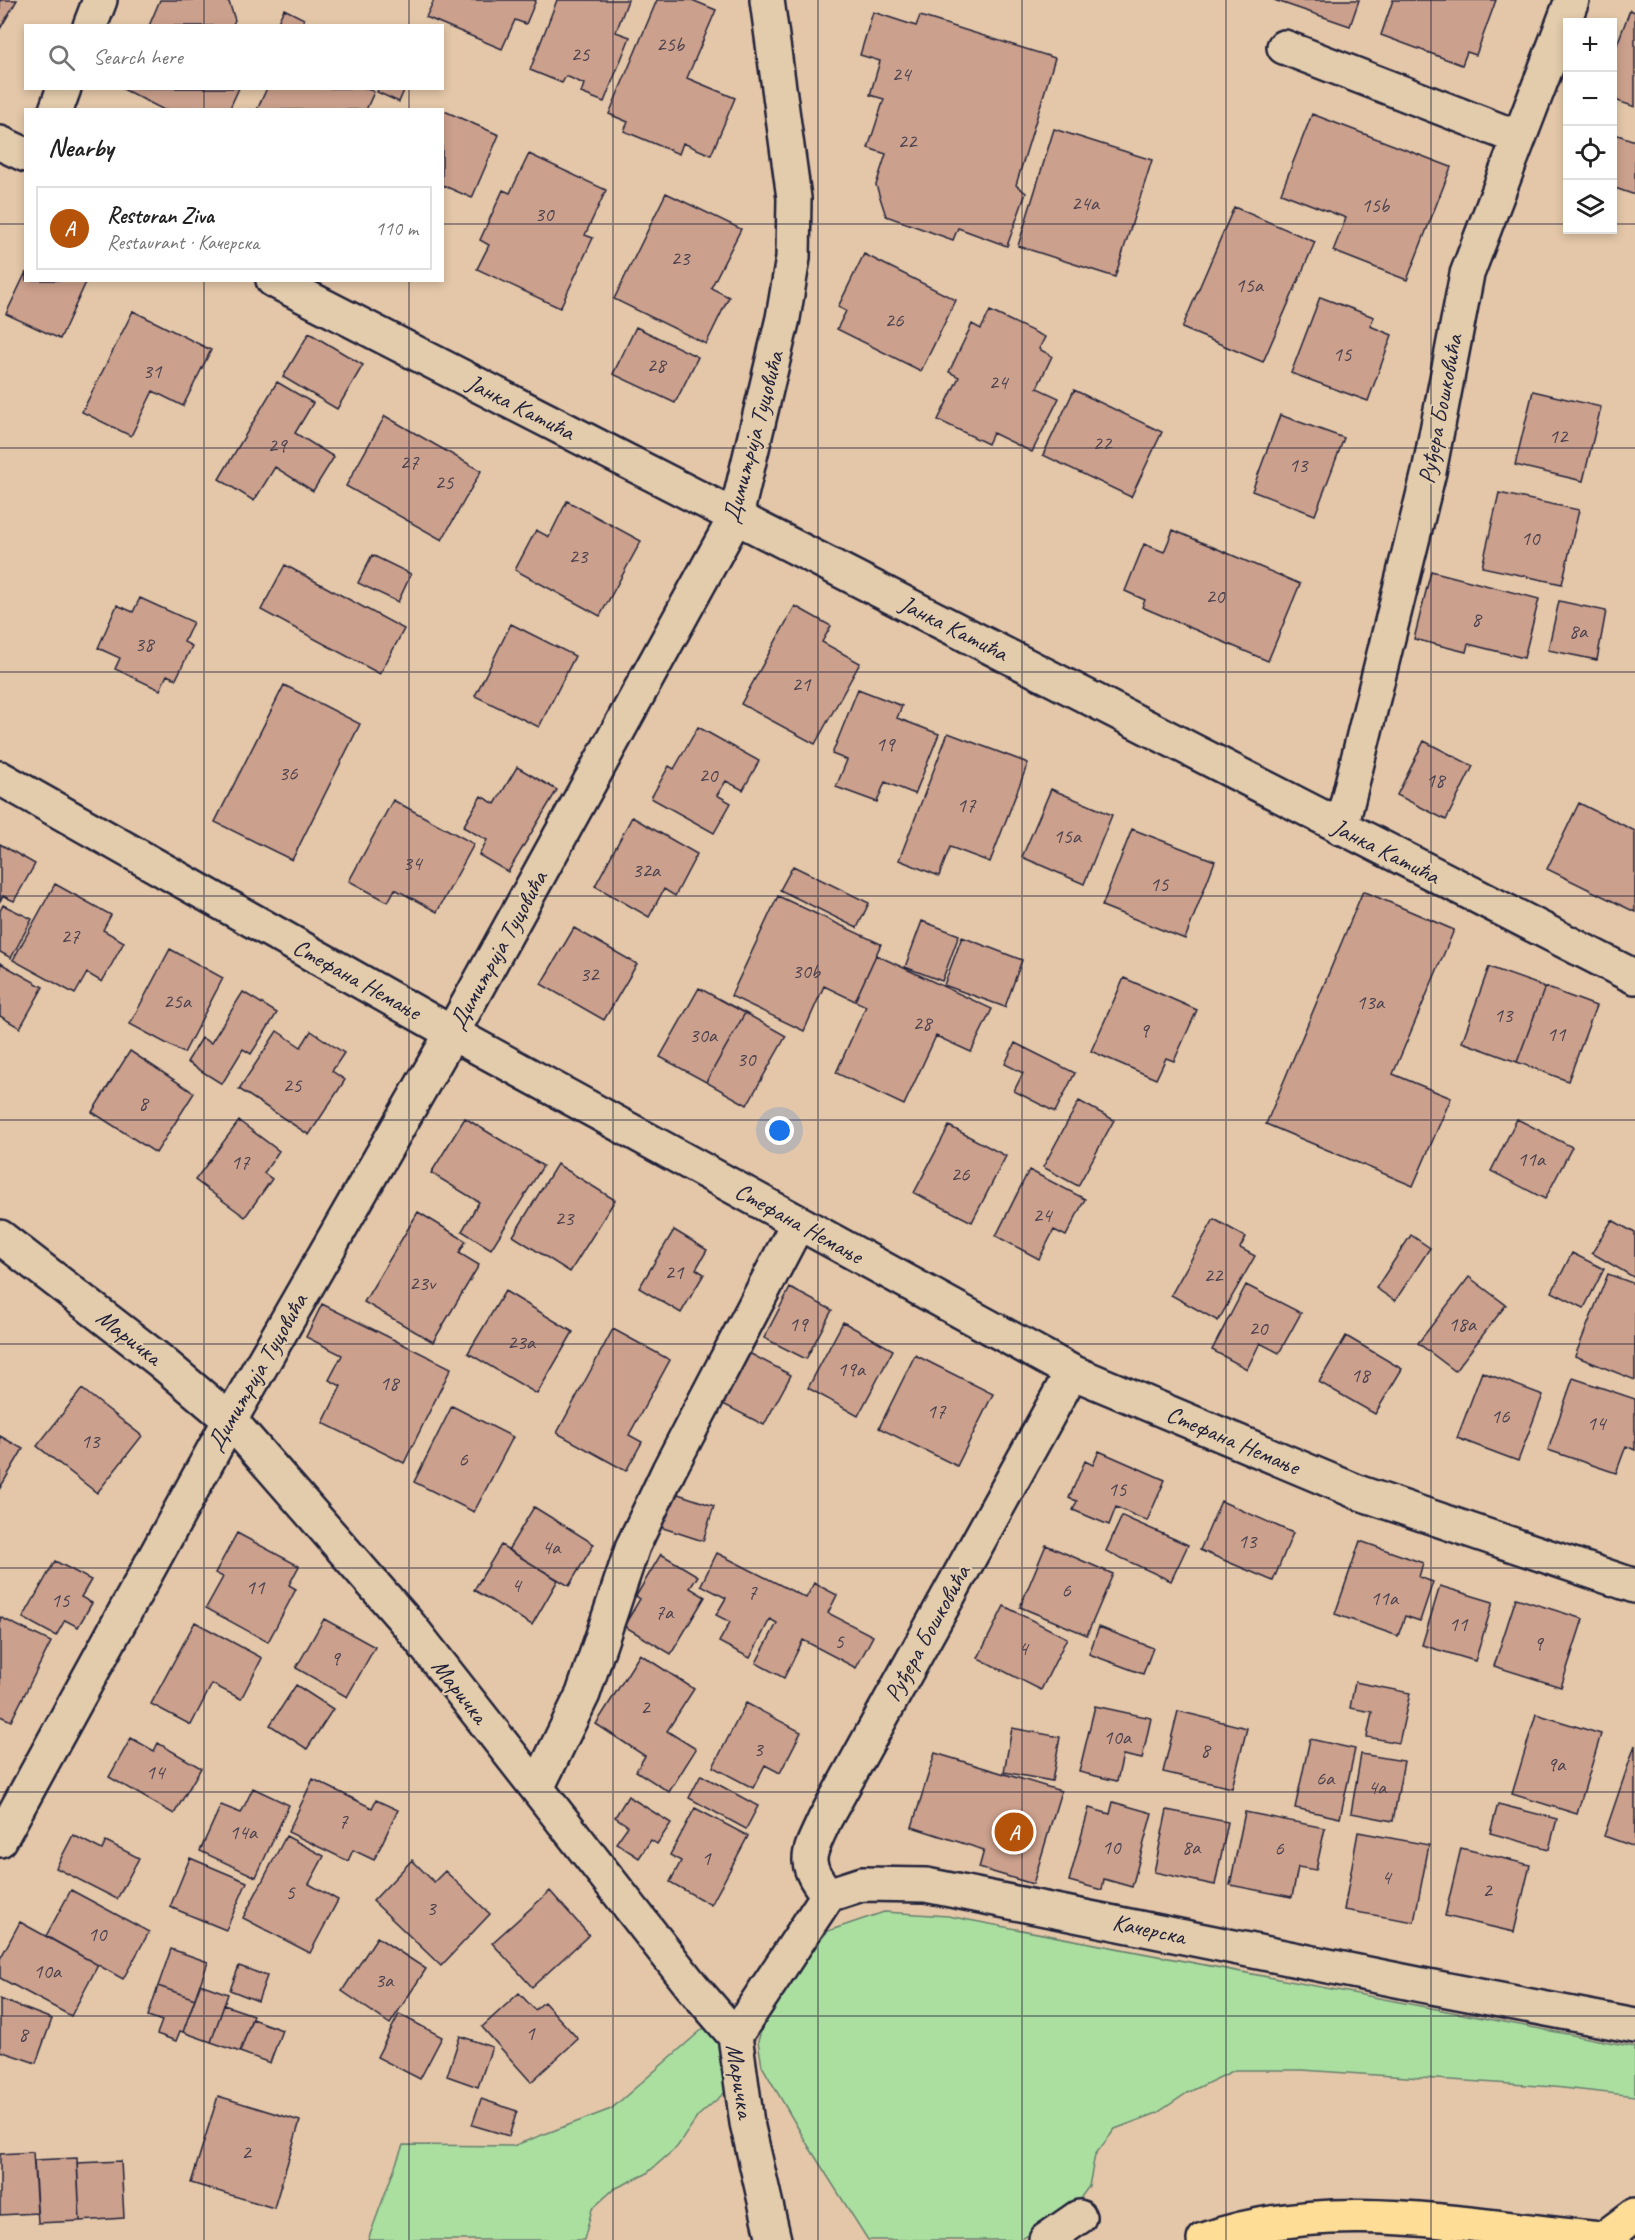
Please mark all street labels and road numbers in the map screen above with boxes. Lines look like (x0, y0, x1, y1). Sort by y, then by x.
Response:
street label: Руђера Бошковића (1411, 330, 1469, 486)
street label: Димитрија Туцовића (716, 346, 791, 526)
street label: Јанка Катића (461, 367, 581, 448)
street label: Јанка Катића (894, 588, 1014, 669)
street label: Јанка Катића (1326, 811, 1446, 892)
street label: Димитрија Туцовића (442, 864, 555, 1034)
street label: Стефана Немање (288, 932, 428, 1028)
street label: Стефана Немање (730, 1176, 870, 1272)
street label: Димитрија Туцовића (200, 1287, 315, 1456)
street label: Маричка (90, 1302, 169, 1373)
street label: Стефана Немање (1162, 1399, 1306, 1482)
street label: Руђера Бошковића (877, 1558, 978, 1706)
street label: Маричка (425, 1652, 496, 1731)
street label: Качерска (1110, 1907, 1190, 1952)
street label: Маричка (719, 2042, 761, 2122)

